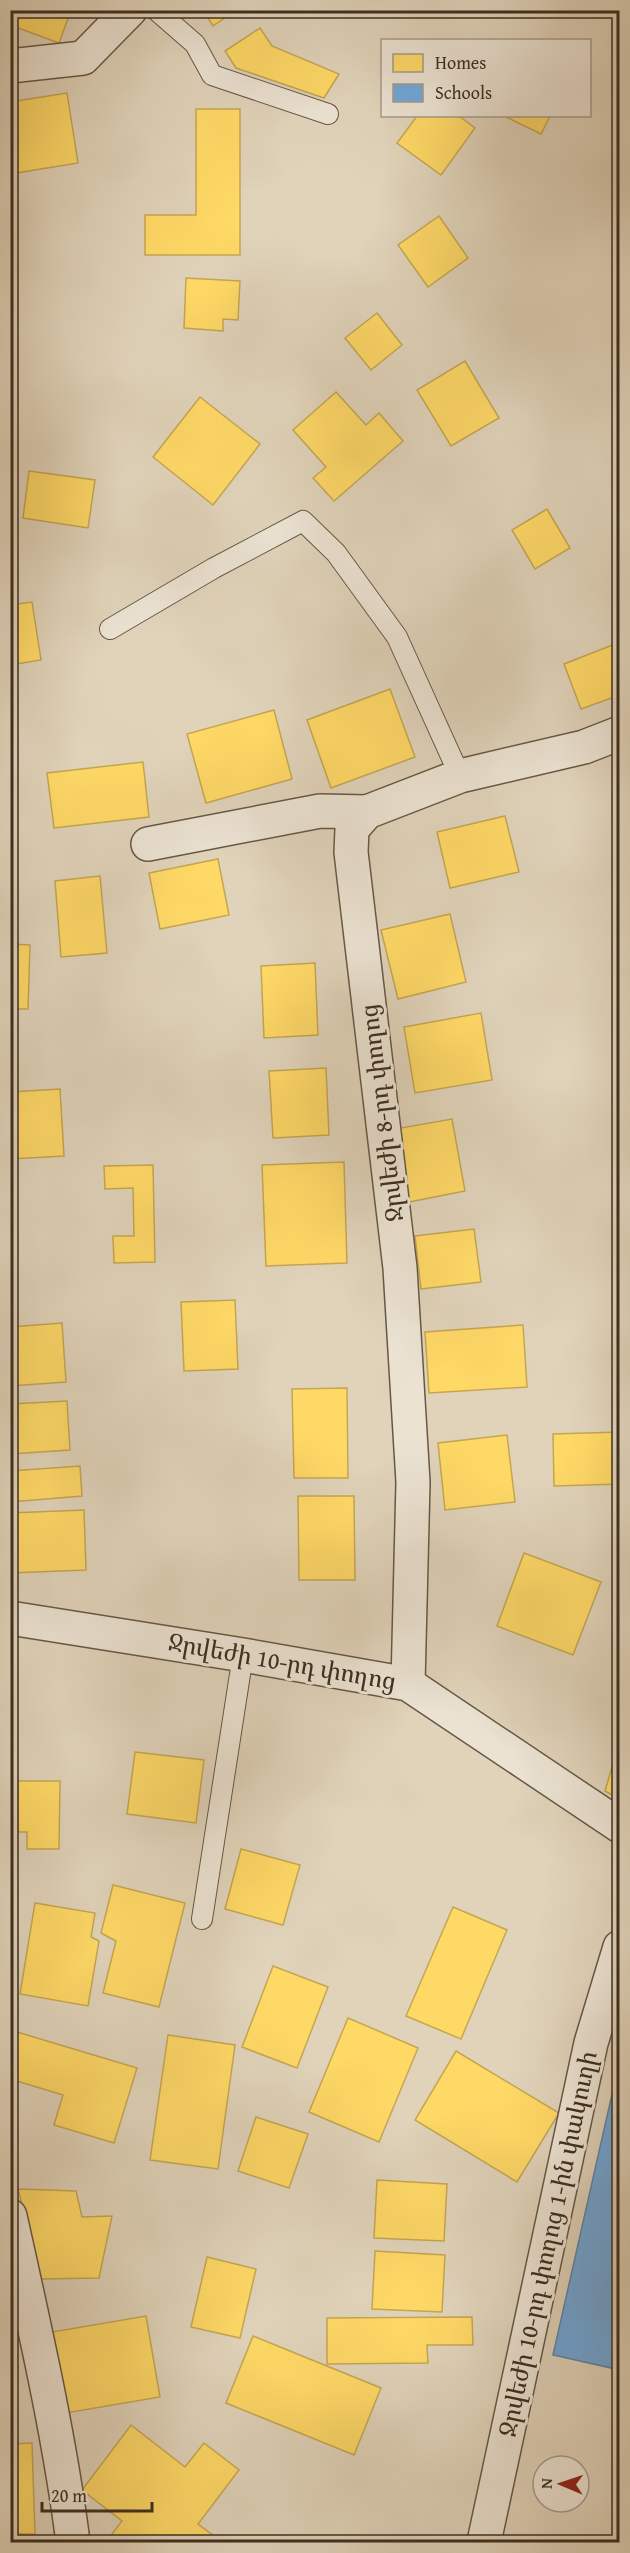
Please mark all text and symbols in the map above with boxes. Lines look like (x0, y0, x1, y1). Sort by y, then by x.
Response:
legend (381, 39, 591, 117)
text: Homes (435, 49, 486, 76)
text: Schools (435, 79, 492, 106)
street label: Ջրվեժի 8-րդ փողոց (351, 1002, 412, 1224)
street label: Ջրվեժի 10-րդ փողոց (165, 1624, 399, 1699)
street label: Ջրվեժի 10-րդ փողոց 1-ին փակուղի (489, 2048, 606, 2440)
north arrow (531, 2454, 591, 2514)
scale bar (42, 2475, 152, 2513)
text: N (534, 2477, 558, 2489)
text: 20 m (51, 2482, 87, 2509)

